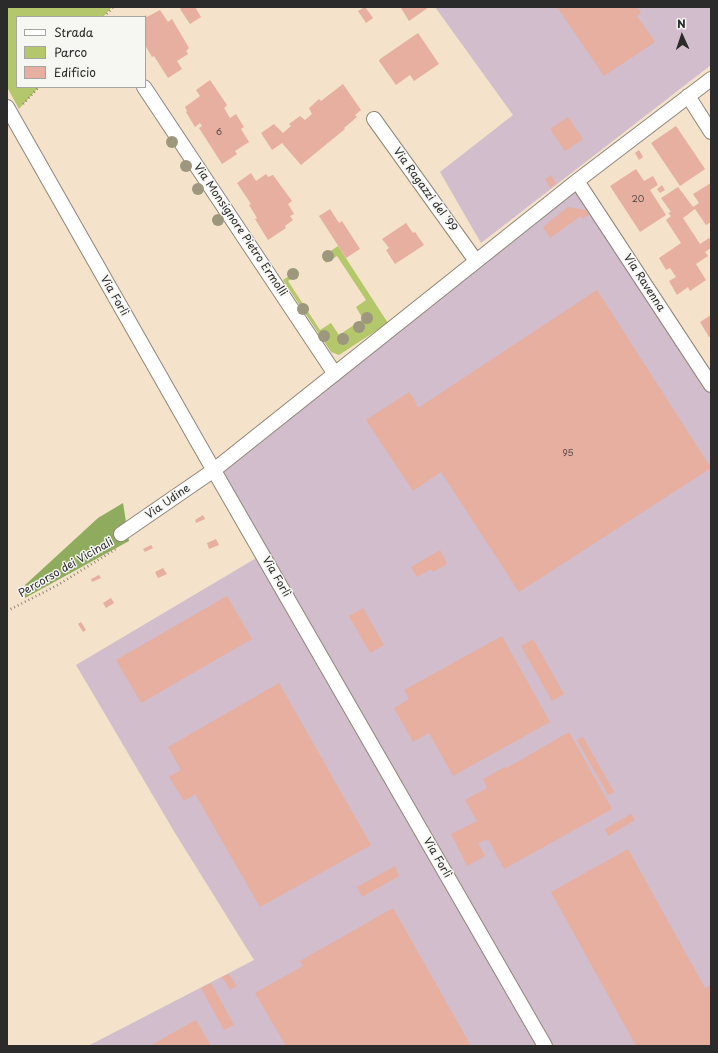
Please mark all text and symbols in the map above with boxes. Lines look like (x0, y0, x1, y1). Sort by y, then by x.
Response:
text: N (677, 15, 686, 32)
legend (16, 16, 146, 88)
north arrow (662, 16, 702, 56)
text: Strada (54, 23, 93, 41)
text: Parco (54, 43, 87, 61)
text: Edificio (54, 63, 96, 81)
house number: 6 (216, 128, 222, 138)
street label: Via Ragazzi del '99 (390, 145, 460, 235)
street label: Via Monsignore Pietro Ermolli (191, 161, 289, 299)
house number: 20 (632, 195, 644, 205)
street label: Via Ravenna (621, 252, 667, 314)
street label: Via Forlì (97, 273, 131, 319)
house number: 95 (562, 449, 574, 459)
street label: Via Udine (143, 482, 193, 522)
street label: Percorso dei Vicinali (16, 536, 116, 600)
street label: Via Forlì (259, 554, 293, 600)
street label: Via Forlì (420, 835, 454, 881)

